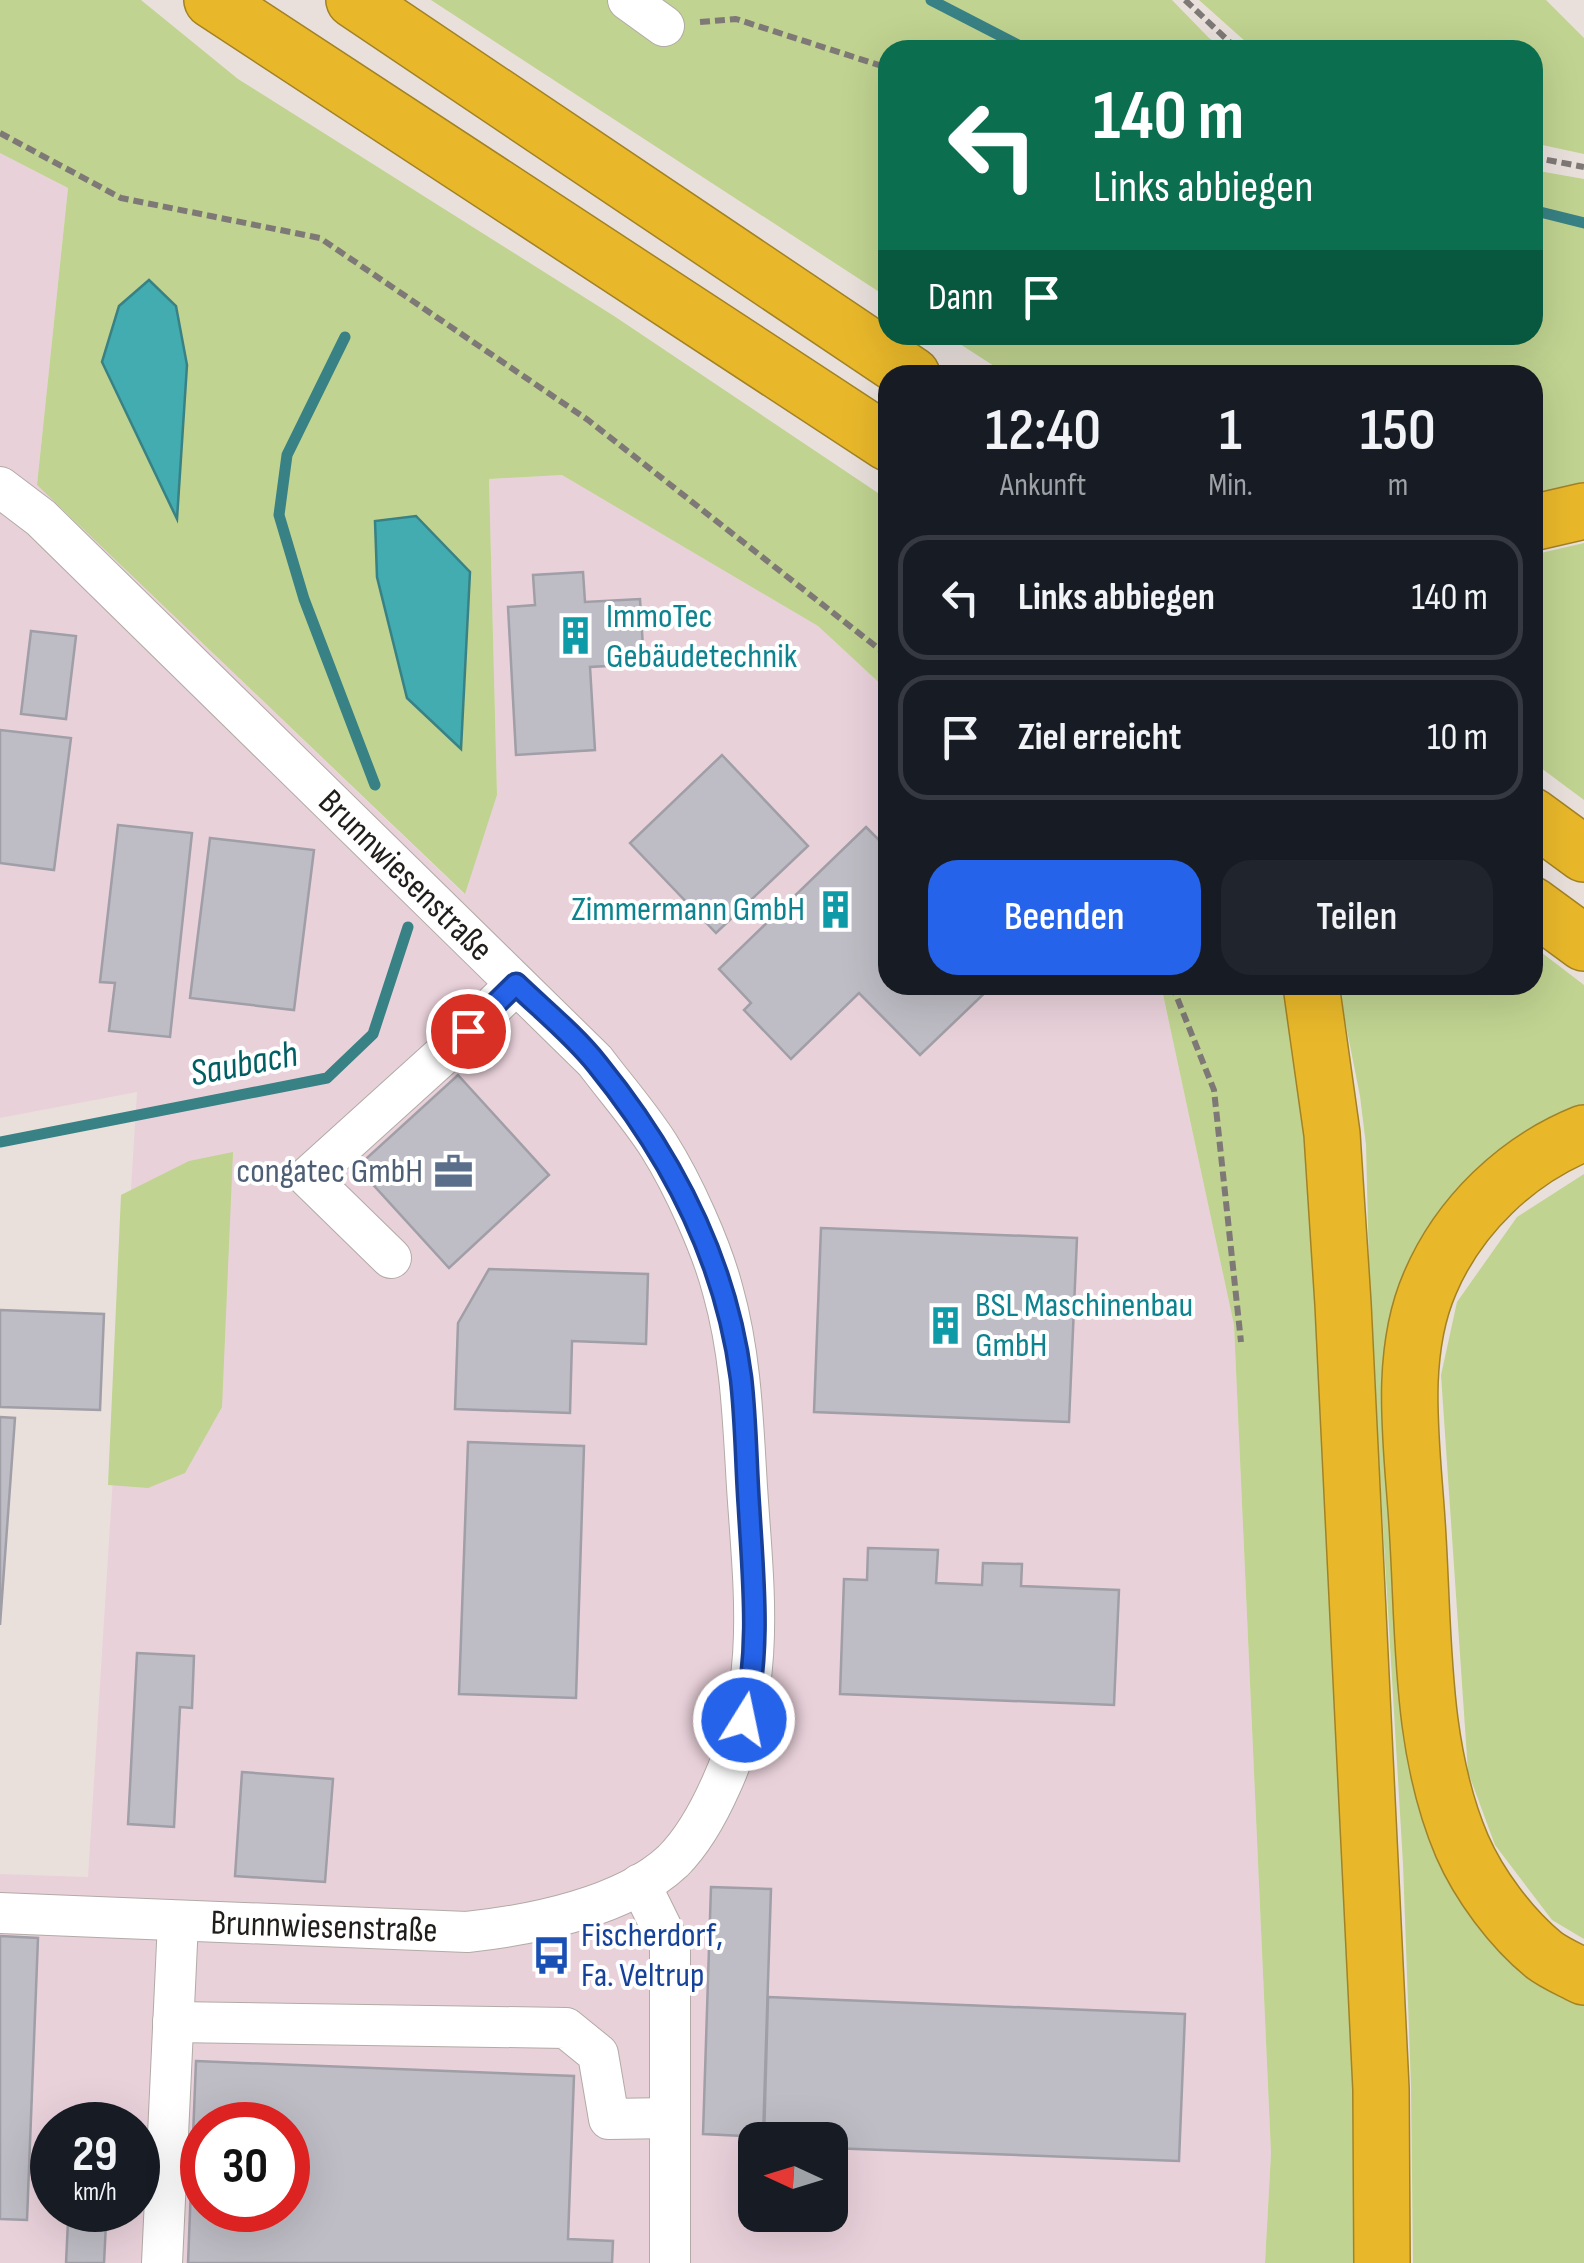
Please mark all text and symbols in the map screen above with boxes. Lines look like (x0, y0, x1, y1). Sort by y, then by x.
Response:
text: 140 m (1093, 75, 1244, 159)
icon: left (928, 80, 1058, 210)
text: Links abbiegen (1093, 160, 1313, 215)
icon: arrive (1014, 270, 1069, 325)
text: Dann (928, 275, 994, 320)
text: 12:40 (985, 395, 1101, 467)
text: 1 (1219, 395, 1242, 467)
text: 150 (1360, 395, 1436, 467)
text: Ankunft (1000, 466, 1086, 505)
text: Min. (1208, 466, 1253, 505)
text: m (1388, 466, 1408, 505)
icon: left (933, 570, 988, 625)
text: Links abbiegen (1018, 575, 1215, 620)
text: 140 m (1411, 575, 1488, 620)
place label: ImmoTec Gebäudetechnik (606, 595, 798, 678)
building icon: ImmoTec Gebäudetechnik (555, 615, 597, 657)
icon: arrive (933, 710, 988, 765)
text: Ziel erreicht (1018, 715, 1181, 760)
text: 10 m (1427, 715, 1488, 760)
street label: Brunnwiesenstraße (309, 781, 502, 970)
button: Beenden (928, 860, 1201, 975)
button: Teilen (1221, 860, 1493, 975)
place label: Zimmermann GmbH (571, 888, 805, 931)
building icon: Zimmermann GmbH (814, 888, 856, 930)
pin (426, 989, 511, 1074)
icon: arrive (441, 1004, 496, 1059)
water label: Saubach (186, 1032, 302, 1096)
place label: congatec GmbH (236, 1150, 423, 1193)
office icon: congatec GmbH (432, 1150, 474, 1192)
place label: BSL Maschinenbau GmbH (975, 1284, 1193, 1367)
building icon: BSL Maschinenbau GmbH (924, 1304, 966, 1346)
position arrow (692, 1668, 796, 1772)
street label: Brunnwiesenstraße (210, 1902, 438, 1952)
place label: Fischerdorf, Fa. Veltrup (581, 1914, 723, 1997)
bus stop icon: Fischerdorf, Fa. Veltrup (530, 1934, 572, 1976)
speed limit sign: 30 (180, 2102, 310, 2232)
north arrow (738, 2122, 848, 2232)
map controls (738, 2122, 848, 2232)
text: 29 (72, 2125, 118, 2185)
text: km/h (73, 2177, 117, 2208)

